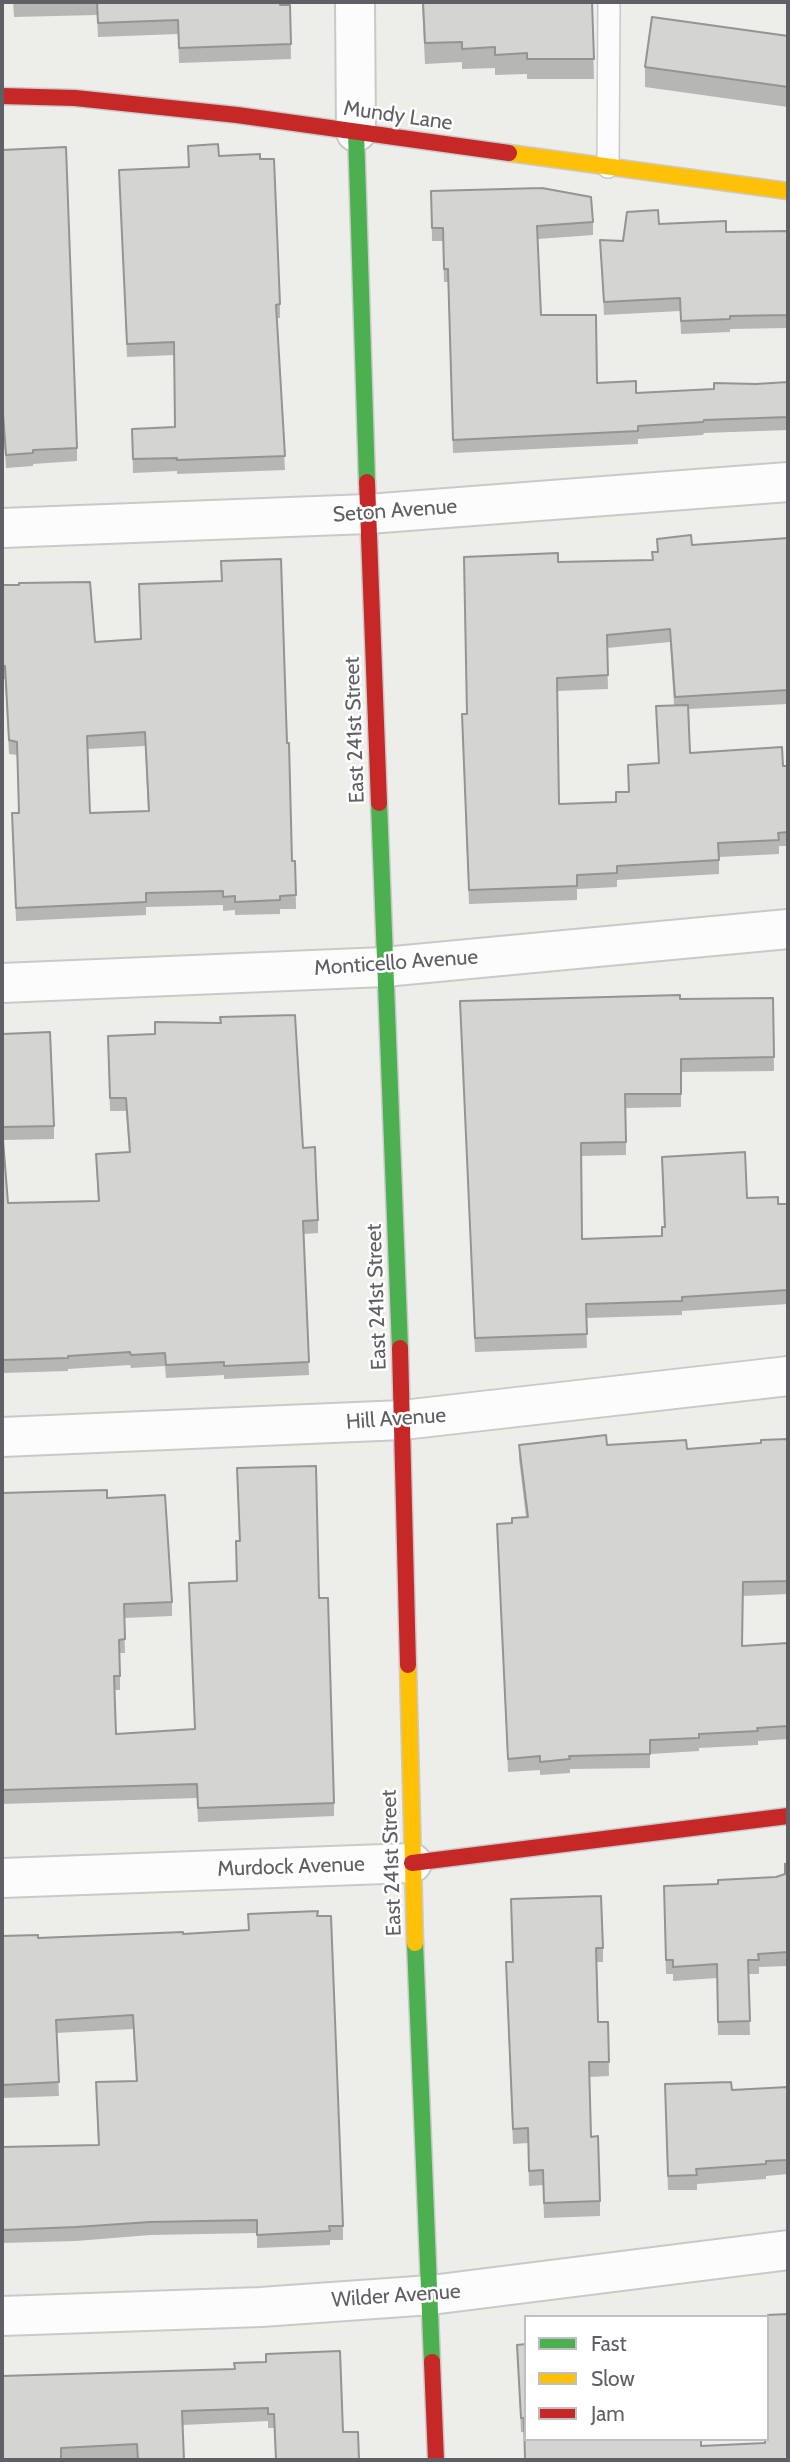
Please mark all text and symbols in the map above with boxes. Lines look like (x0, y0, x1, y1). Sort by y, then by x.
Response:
street label: Mundy Lane (342, 96, 454, 136)
street label: Seton Avenue (332, 494, 458, 528)
street label: East 241st Street (340, 656, 370, 804)
street label: Monticello Avenue (313, 945, 479, 981)
street label: East 241st Street (362, 1223, 392, 1371)
street label: Hill Avenue (345, 1403, 447, 1435)
street label: East 241st Street (377, 1789, 407, 1937)
street label: Murdock Avenue (217, 1852, 365, 1882)
street label: Wilder Avenue (331, 2279, 461, 2313)
legend (524, 2315, 769, 2441)
text: Fast (591, 2331, 627, 2356)
text: Slow (591, 2366, 635, 2391)
text: Jam (591, 2401, 625, 2426)

